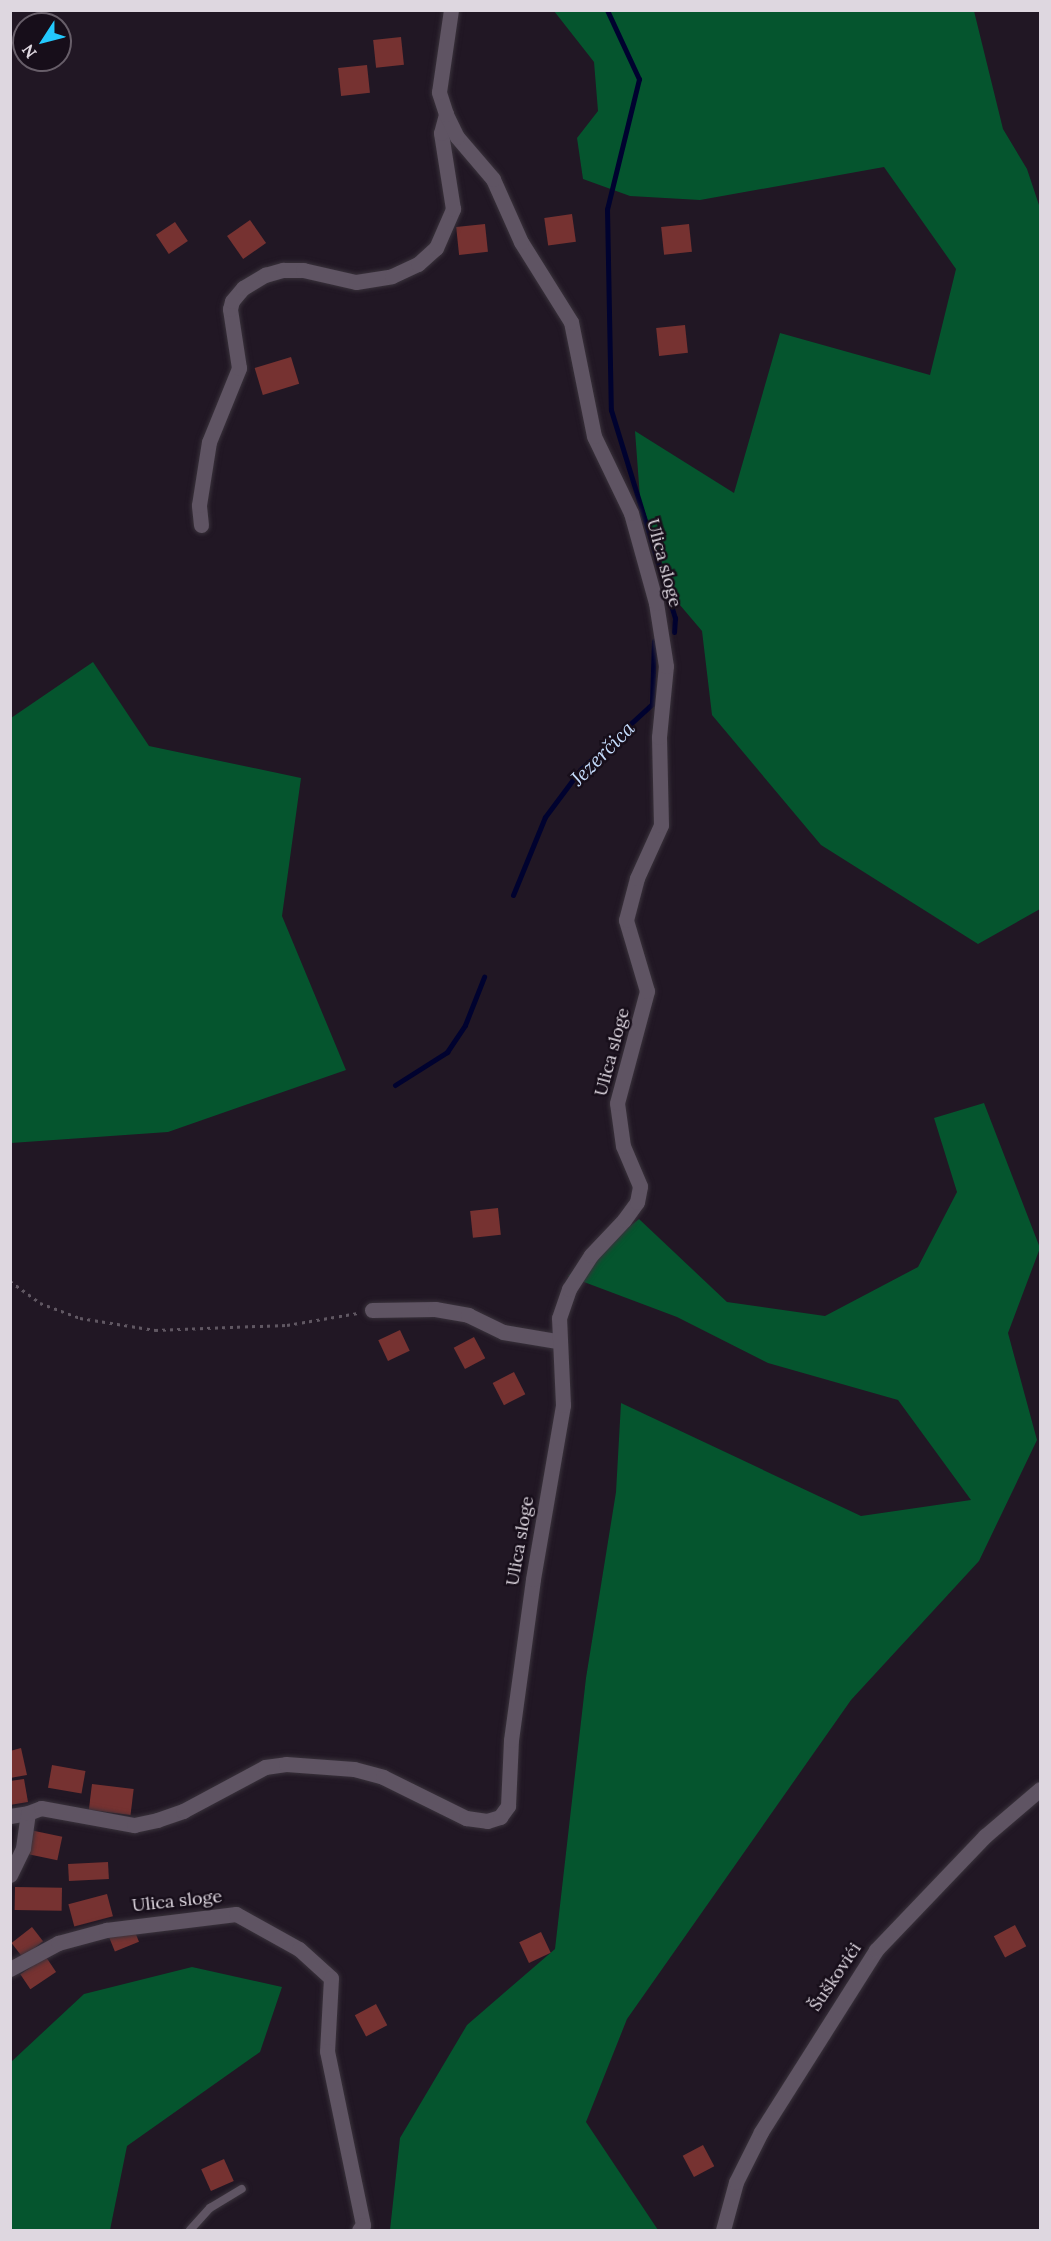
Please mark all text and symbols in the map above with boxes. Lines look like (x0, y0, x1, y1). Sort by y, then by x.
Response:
north arrow (12, 12, 72, 72)
text: N (17, 41, 41, 62)
street label: Ulica sloge (642, 517, 686, 609)
water label: Jezerčica (565, 716, 639, 790)
street label: Ulica sloge (590, 1006, 634, 1098)
street label: Ulica sloge (502, 1495, 538, 1587)
street label: Ulica sloge (131, 1886, 223, 1916)
street label: Šuškovići (804, 1939, 866, 2015)

